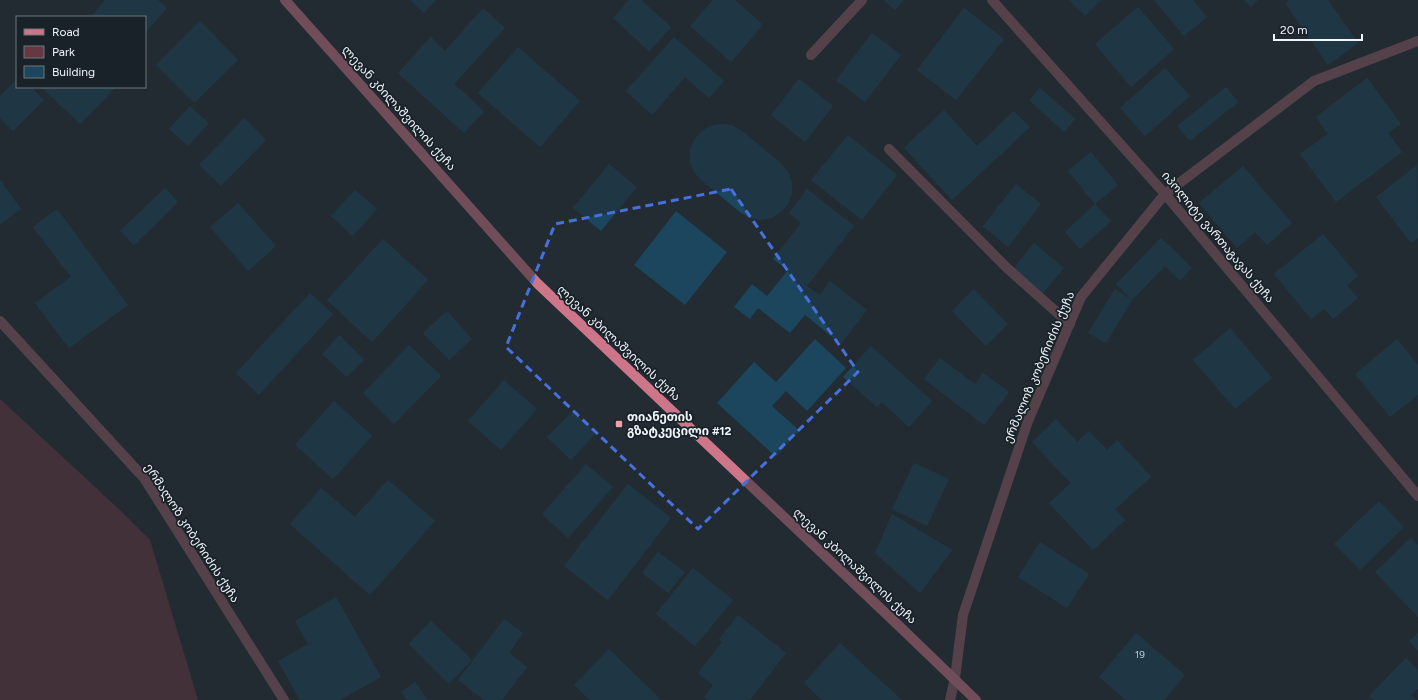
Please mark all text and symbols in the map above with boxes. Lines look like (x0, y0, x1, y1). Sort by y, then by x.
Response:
legend (16, 16, 146, 88)
scale bar (1274, 16, 1362, 42)
text: 20 m (1280, 23, 1308, 37)
text: Road (52, 25, 80, 39)
street label: ლევან კბილაშვილის ქუჩა (338, 43, 459, 174)
text: Park (52, 45, 75, 59)
text: Building (52, 65, 95, 79)
street label: იპოლიტე ვართაგავას ქუჩა (1158, 168, 1277, 306)
street label: ლევან კბილაშვილის ქუჩა (554, 282, 683, 404)
street label: ერმალოზ კობერიძის ქუჩა (1001, 289, 1078, 445)
place label: თიანეთის გზატკეცილი #12 (627, 410, 732, 439)
marker: თიანეთის გზატკეცილი #12 (614, 419, 624, 429)
street label: ერმალოზ კობერიძის ქუჩა (141, 461, 242, 606)
street label: ლევან კბილაშვილის ქუჩა (790, 505, 919, 627)
house number: 19 (1135, 648, 1145, 661)

